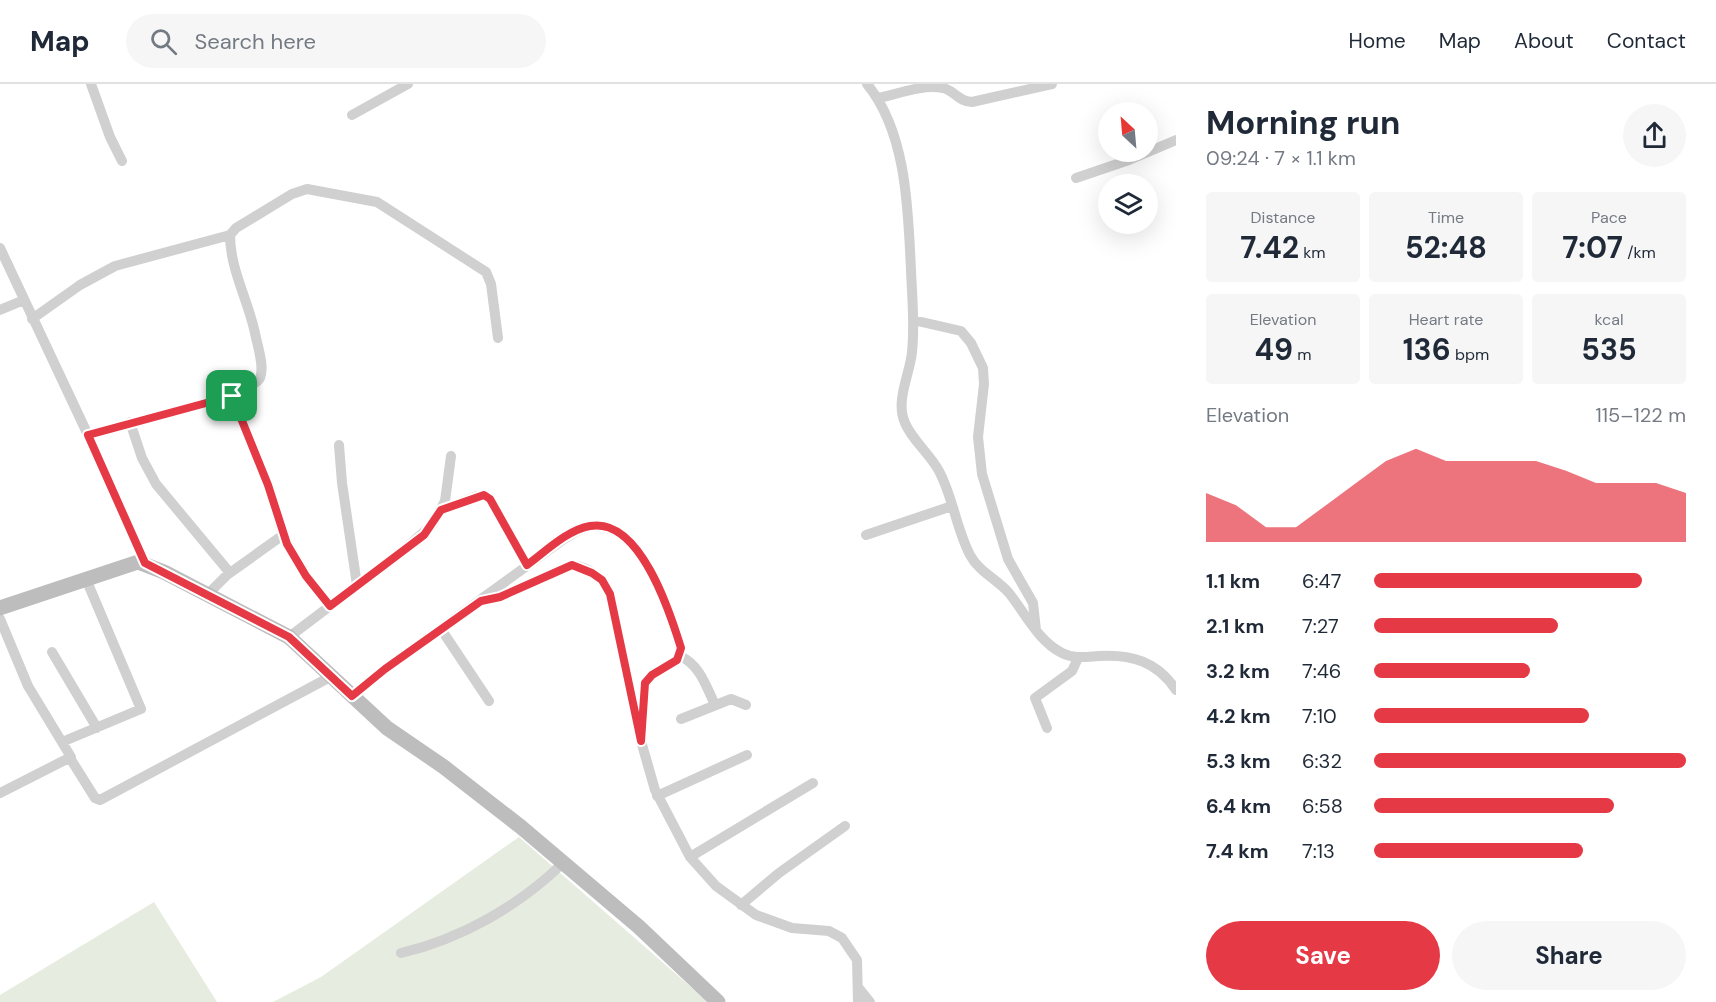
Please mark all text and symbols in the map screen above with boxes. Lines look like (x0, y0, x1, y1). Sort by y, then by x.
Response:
search box (126, 14, 546, 68)
text: Map (30, 23, 90, 60)
icon: search (147, 25, 180, 58)
text: Search here (195, 27, 316, 56)
text: Home (1348, 27, 1406, 55)
text: Map (1439, 27, 1481, 55)
text: About (1514, 27, 1574, 55)
text: Contact (1607, 27, 1686, 55)
text: Morning run (1206, 101, 1400, 144)
north arrow (1098, 102, 1158, 162)
map controls (1098, 102, 1158, 234)
button: share (1623, 104, 1686, 167)
text: 09:24 · 7 × 1.1 km (1206, 145, 1356, 171)
button: layers (1098, 174, 1158, 234)
text: Distance (1251, 207, 1315, 228)
text: Time (1428, 207, 1464, 228)
text: Pace (1591, 207, 1627, 228)
text: 7.42 (1240, 228, 1299, 267)
text: 52:48 (1405, 228, 1487, 267)
text: 7:07 (1562, 228, 1623, 267)
text: km (1299, 242, 1326, 263)
text: /km (1623, 242, 1656, 263)
text: Elevation (1250, 309, 1316, 330)
text: Heart rate (1409, 309, 1483, 330)
text: kcal (1595, 309, 1623, 330)
text: 49 (1254, 330, 1293, 369)
text: 136 (1403, 330, 1451, 369)
text: 535 (1581, 330, 1637, 369)
text: m (1293, 344, 1312, 365)
text: bpm (1451, 344, 1489, 365)
pin (206, 370, 257, 421)
icon: arrive (215, 379, 248, 412)
text: Elevation (1206, 402, 1289, 428)
text: 115–122 m (1596, 402, 1686, 428)
text: 1.1 km (1206, 568, 1260, 594)
text: 6:47 (1302, 568, 1341, 594)
text: 2.1 km (1206, 613, 1264, 639)
text: 7:27 (1302, 613, 1339, 639)
text: 3.2 km (1206, 658, 1270, 684)
text: 7:46 (1302, 658, 1341, 684)
text: 4.2 km (1206, 703, 1271, 729)
text: 7:10 (1302, 703, 1337, 729)
text: 5.3 km (1206, 748, 1271, 774)
text: 6:32 (1302, 748, 1342, 774)
text: 6.4 km (1206, 793, 1271, 819)
text: 6:58 (1302, 793, 1343, 819)
text: 7.4 km (1206, 838, 1269, 864)
text: 7:13 (1302, 838, 1335, 864)
button: Save (1206, 921, 1440, 990)
button: Share (1452, 921, 1686, 990)

